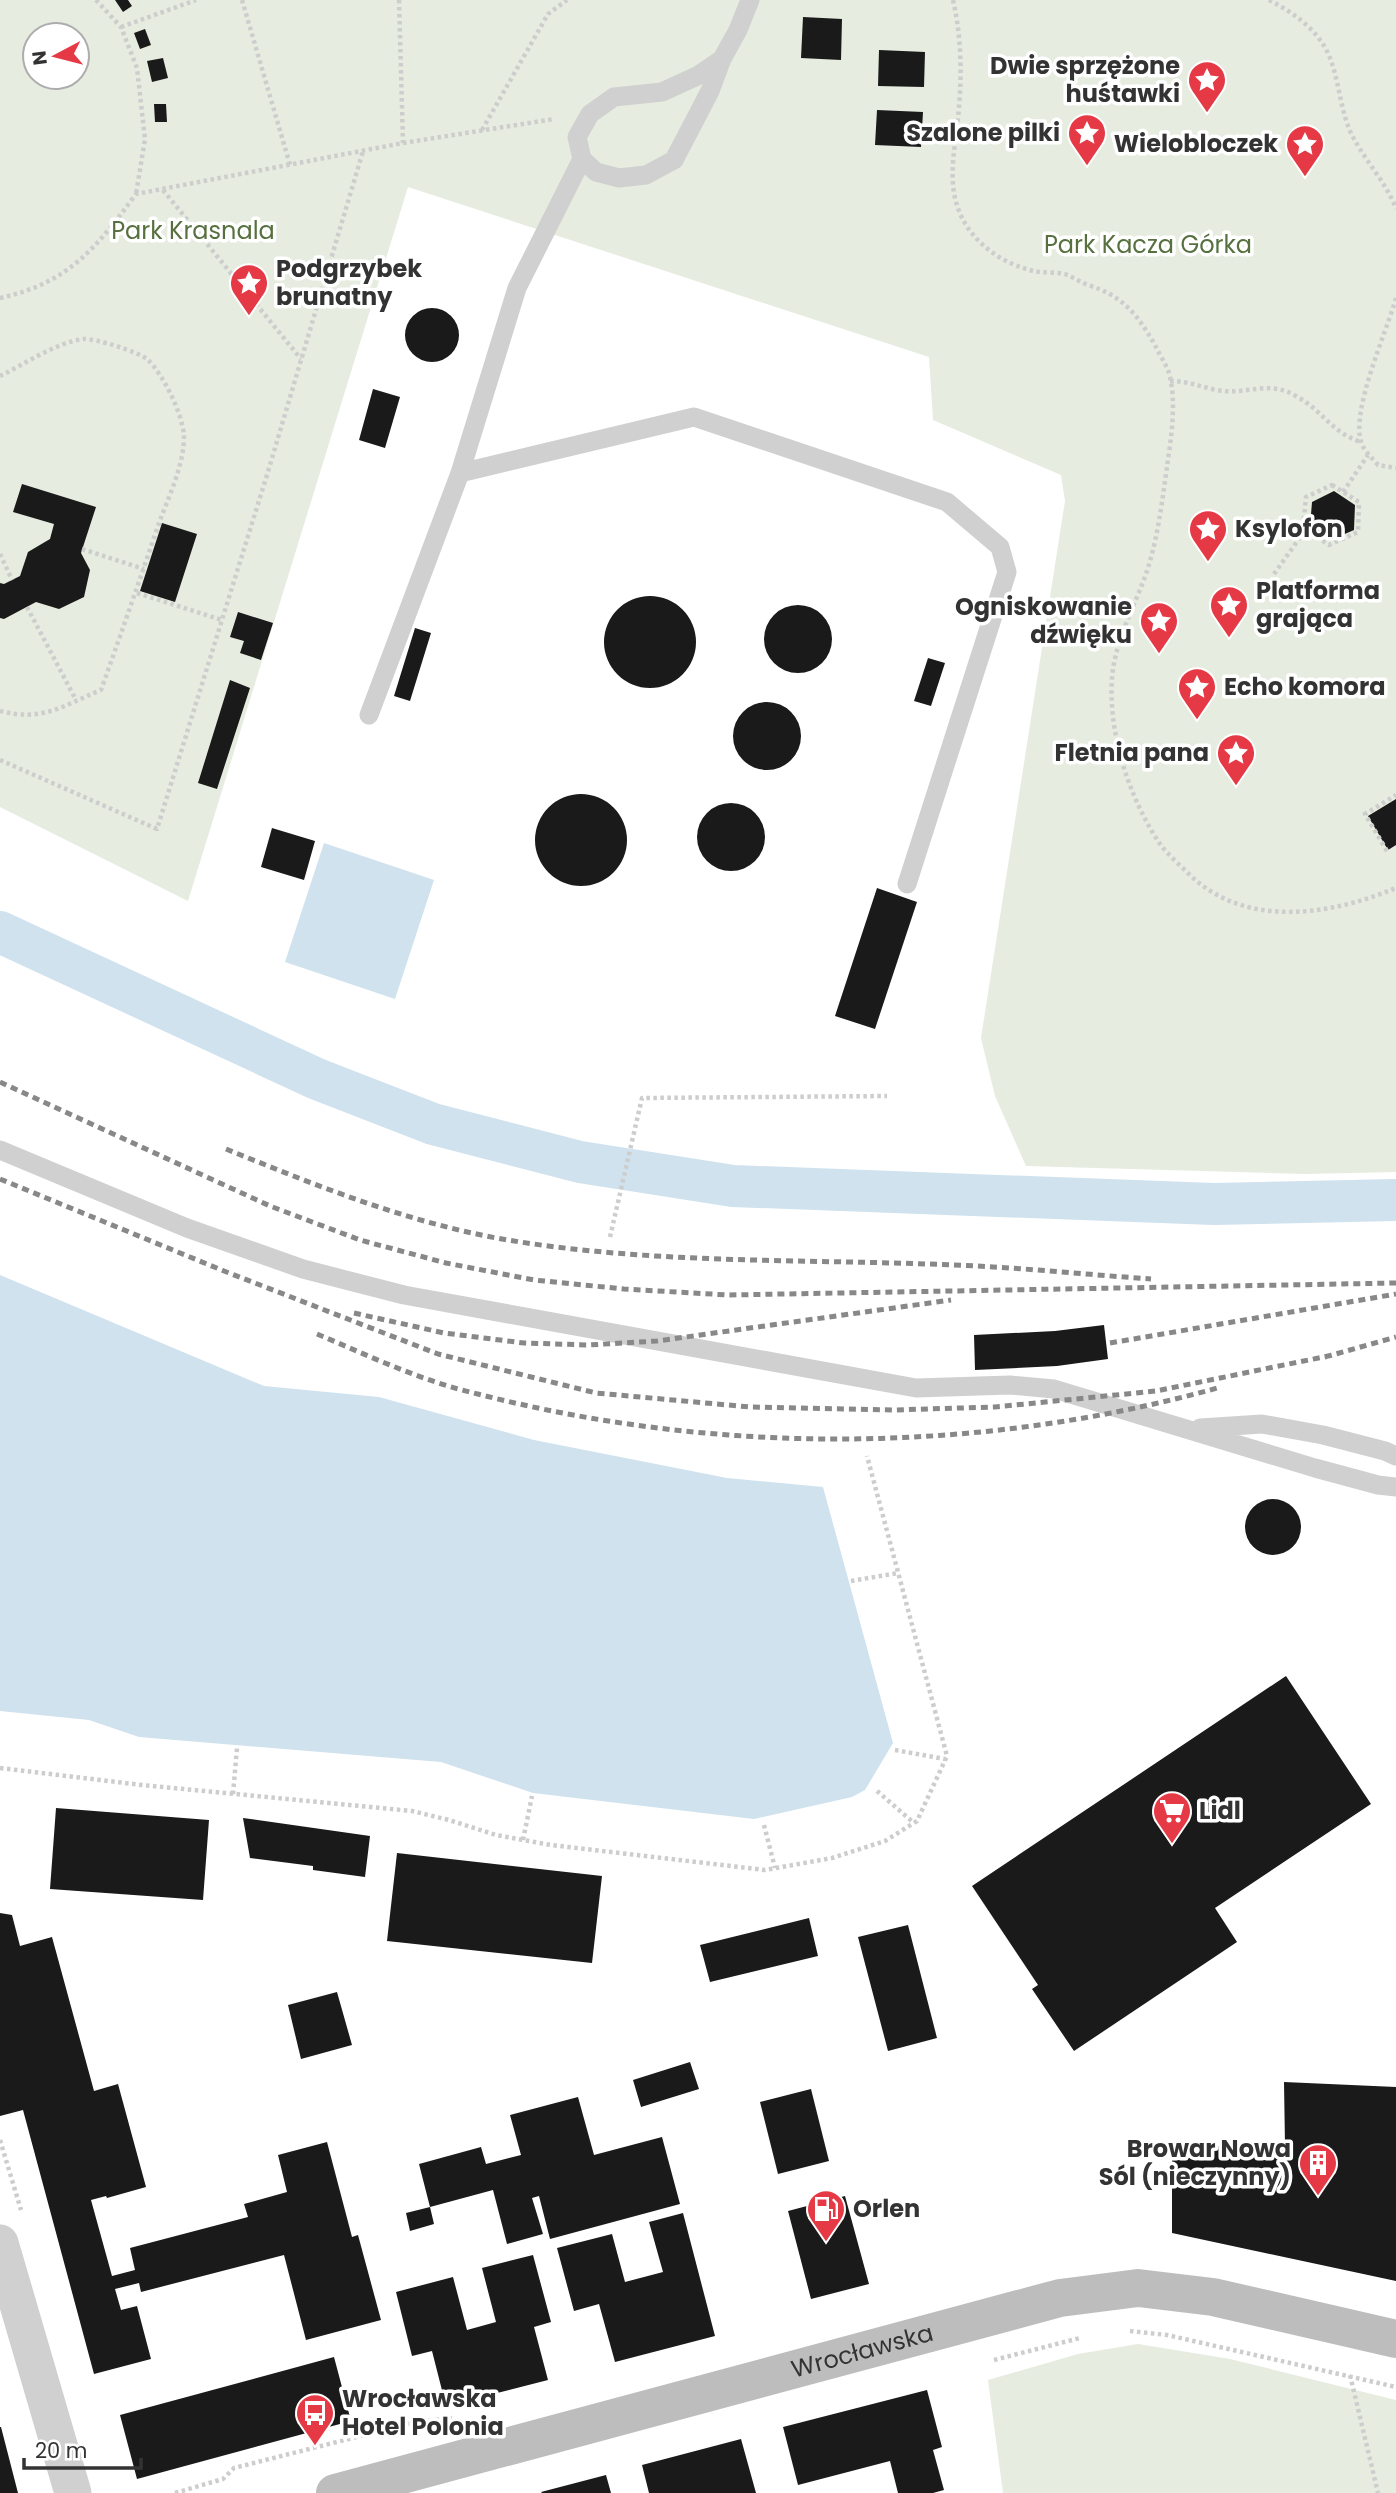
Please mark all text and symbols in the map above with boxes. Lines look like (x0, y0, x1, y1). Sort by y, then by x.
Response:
north arrow (21, 21, 91, 91)
text: N (25, 49, 54, 67)
place label: Dwie sprzężone huśtawki (990, 49, 1180, 110)
place icon: Dwie sprzężone huśtawki (1186, 59, 1228, 114)
place icon: Szalone pilki (1066, 112, 1108, 167)
place label: Szalone pilki (906, 116, 1060, 149)
place icon: Wielobloczek (1284, 123, 1326, 178)
place label: Wielobloczek (1114, 127, 1278, 160)
park label: Park Krasnala (111, 214, 275, 247)
park label: Park Kacza Górka (1044, 228, 1252, 261)
place label: Podgrzybek brunatny (276, 252, 422, 313)
place icon: Podgrzybek brunatny (228, 262, 270, 317)
place icon: Ksylofon (1187, 508, 1229, 563)
place label: Ksylofon (1235, 512, 1343, 545)
place label: Platforma grająca (1256, 574, 1380, 635)
place icon: Platforma grająca (1208, 584, 1250, 639)
place label: Ogniskowanie dźwięku (955, 590, 1132, 651)
place icon: Ogniskowanie dźwięku (1138, 600, 1180, 655)
place icon: Echo komora (1176, 666, 1218, 721)
place label: Echo komora (1224, 670, 1385, 703)
place icon: Fletnia pana (1215, 732, 1257, 787)
place label: Fletnia pana (1055, 736, 1209, 769)
supermarket icon: Lidl (1151, 1790, 1193, 1845)
place label: Lidl (1199, 1794, 1241, 1827)
place label: Browar Nowa Sól (nieczynny) (1099, 2132, 1291, 2193)
building icon: Browar Nowa Sól (nieczynny) (1297, 2142, 1339, 2197)
fuel station icon: Orlen (805, 2188, 847, 2243)
place label: Orlen (853, 2192, 920, 2225)
street label: Wrocławska (788, 2316, 937, 2386)
place label: Wrocławska Hotel Polonia (342, 2382, 504, 2443)
bus stop icon: Wrocławska Hotel Polonia (294, 2392, 336, 2447)
scale bar (24, 2426, 142, 2470)
text: 20 m (35, 2436, 88, 2465)

